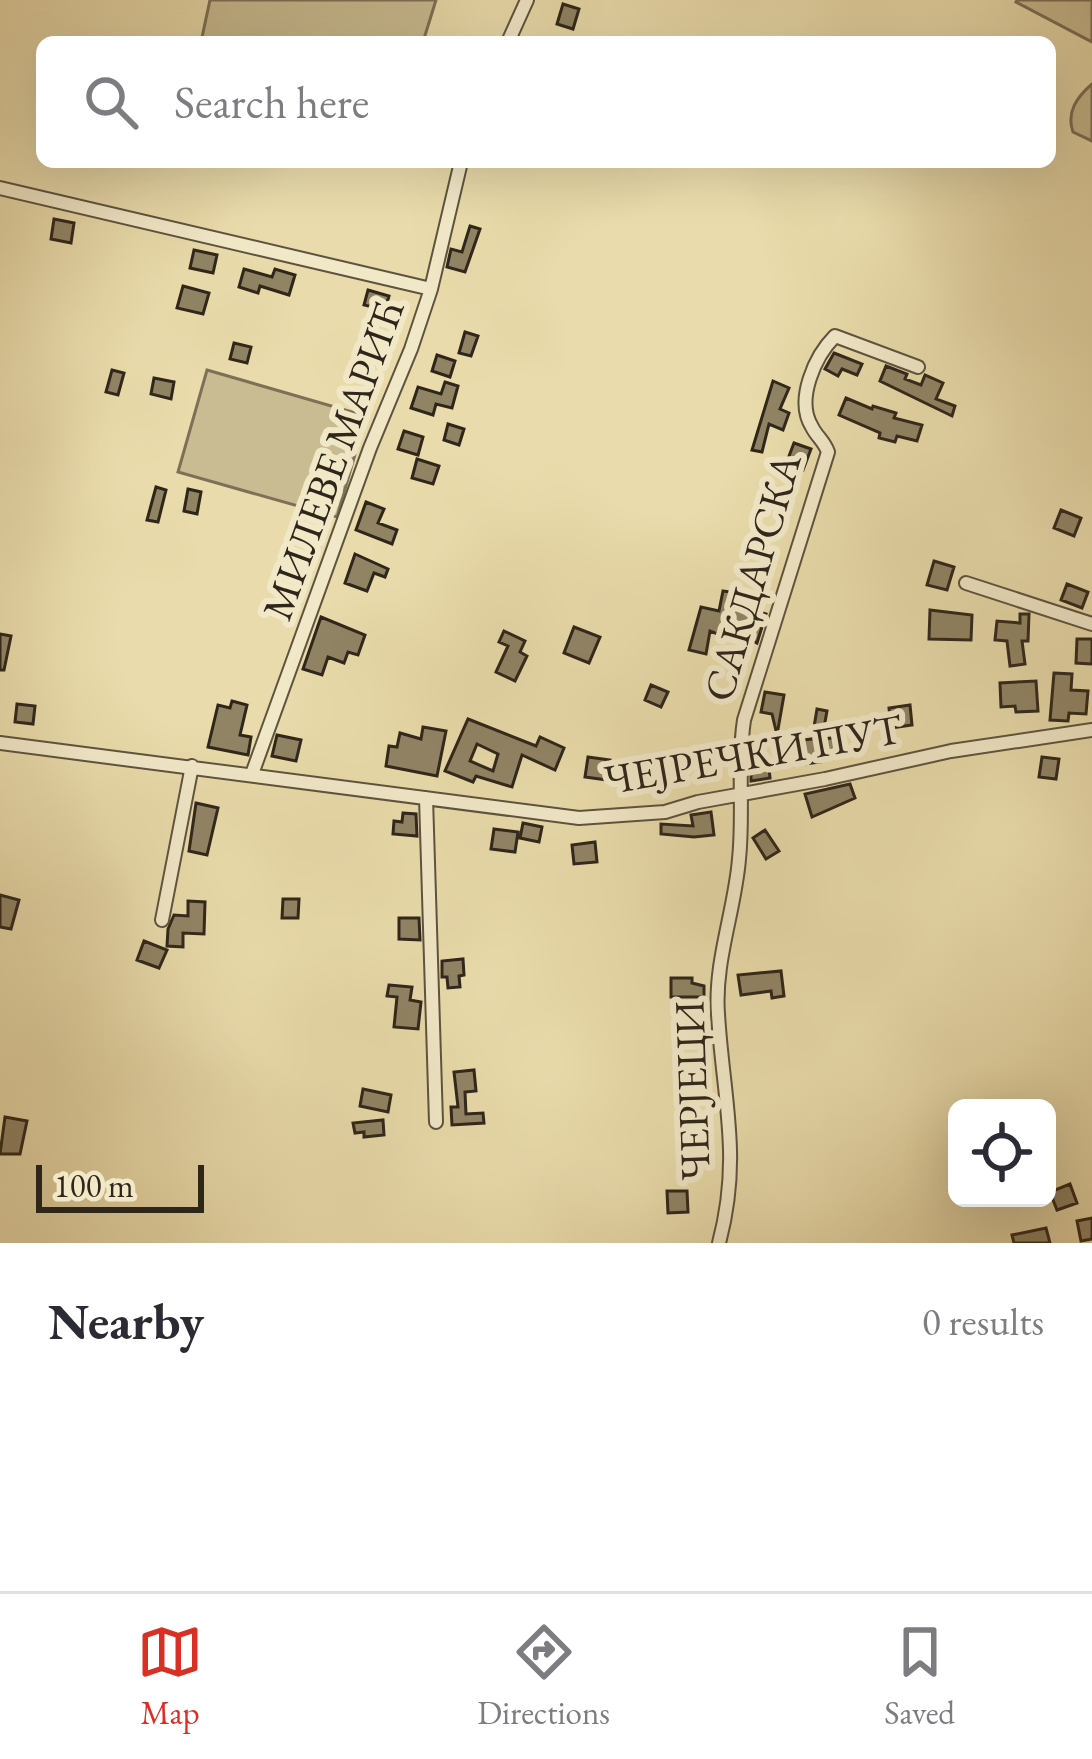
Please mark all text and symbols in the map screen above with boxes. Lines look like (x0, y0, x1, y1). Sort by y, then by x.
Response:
search box (36, 36, 1056, 168)
icon: search (78, 69, 144, 135)
text: Search here (174, 73, 369, 131)
street label: МИЛЕВЕ МAРИЋ (249, 291, 417, 627)
street label: САКДАРСКА (690, 446, 814, 707)
street label: ЧЕЈРЕЧКИ ПУТ (600, 701, 907, 807)
street label: ЧЕРЈЕЦИ (661, 1000, 723, 1182)
map controls (948, 1099, 1056, 1207)
button: locate (948, 1099, 1056, 1207)
scale bar (36, 1159, 204, 1212)
text: 100 m (54, 1164, 134, 1207)
text: Nearby (48, 1288, 204, 1354)
text: 0 results (922, 1296, 1044, 1347)
tab: Map (137, 1619, 203, 1734)
tab: Directions (477, 1619, 610, 1734)
tab: Saved (884, 1619, 955, 1734)

